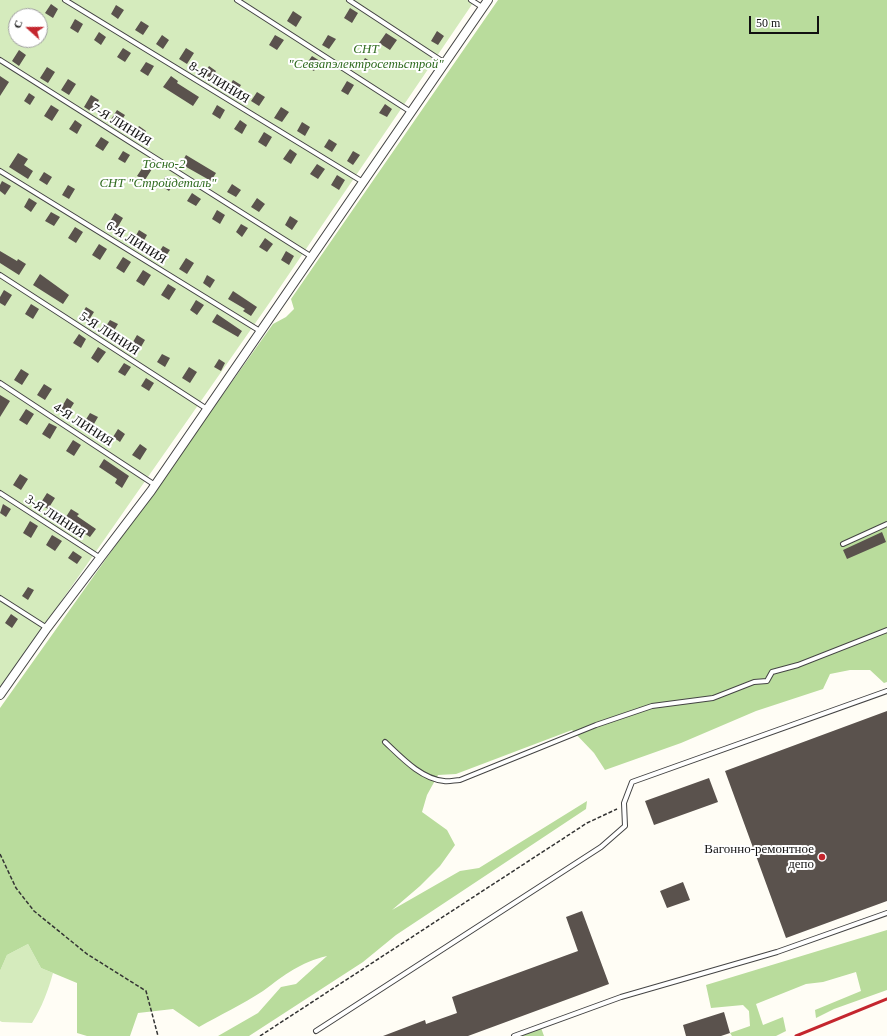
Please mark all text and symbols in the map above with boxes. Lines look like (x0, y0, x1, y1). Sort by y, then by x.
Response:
north arrow (8, 8, 48, 48)
scale bar (751, 8, 821, 34)
text: 50 m (756, 16, 780, 30)
text: С (11, 18, 25, 30)
park label: СНТ "Севзапэлектросетьстрой" (288, 42, 444, 73)
street label: 8-Я ЛИНИЯ (186, 59, 252, 107)
street label: 7-Я ЛИНИЯ (88, 100, 154, 150)
park label: Тосно-2 (143, 157, 185, 173)
park label: СНТ "Стройдеталь" (99, 176, 217, 192)
street label: 6-Я ЛИНИЯ (103, 218, 169, 268)
street label: 5-Я ЛИНИЯ (76, 309, 142, 359)
street label: 4-Я ЛИНИЯ (50, 400, 116, 450)
street label: 3-Я ЛИНИЯ (22, 492, 88, 542)
place label: Вагонно-ремонтное депо (704, 842, 814, 873)
marker: Вагонно-ремонтное депо (817, 852, 827, 862)

